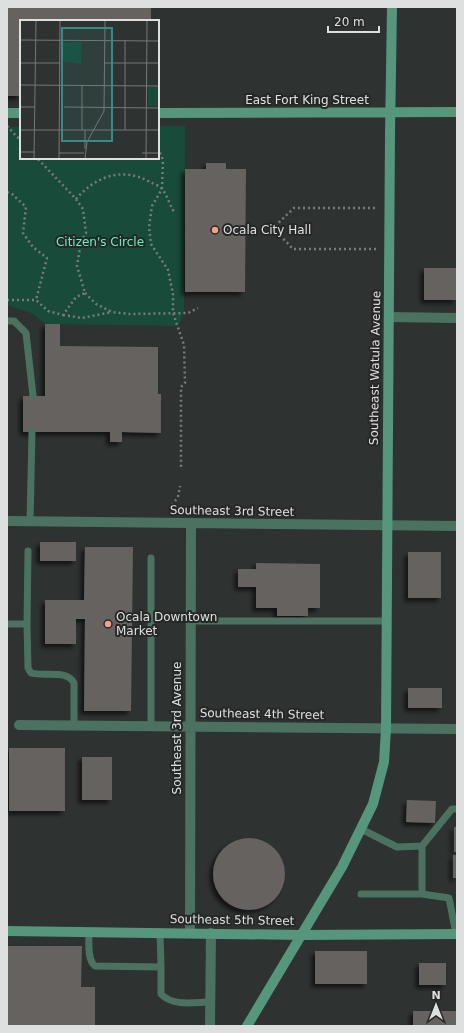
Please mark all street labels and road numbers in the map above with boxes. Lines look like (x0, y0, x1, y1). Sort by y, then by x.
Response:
street label: East Fort King Street (245, 93, 369, 107)
street label: Southeast Watula Avenue (367, 291, 383, 445)
street label: Southeast 3rd Street (170, 503, 295, 519)
street label: Southeast 3rd Avenue (170, 662, 184, 794)
street label: Southeast 4th Street (200, 706, 325, 722)
street label: Southeast 5th Street (170, 912, 295, 928)

